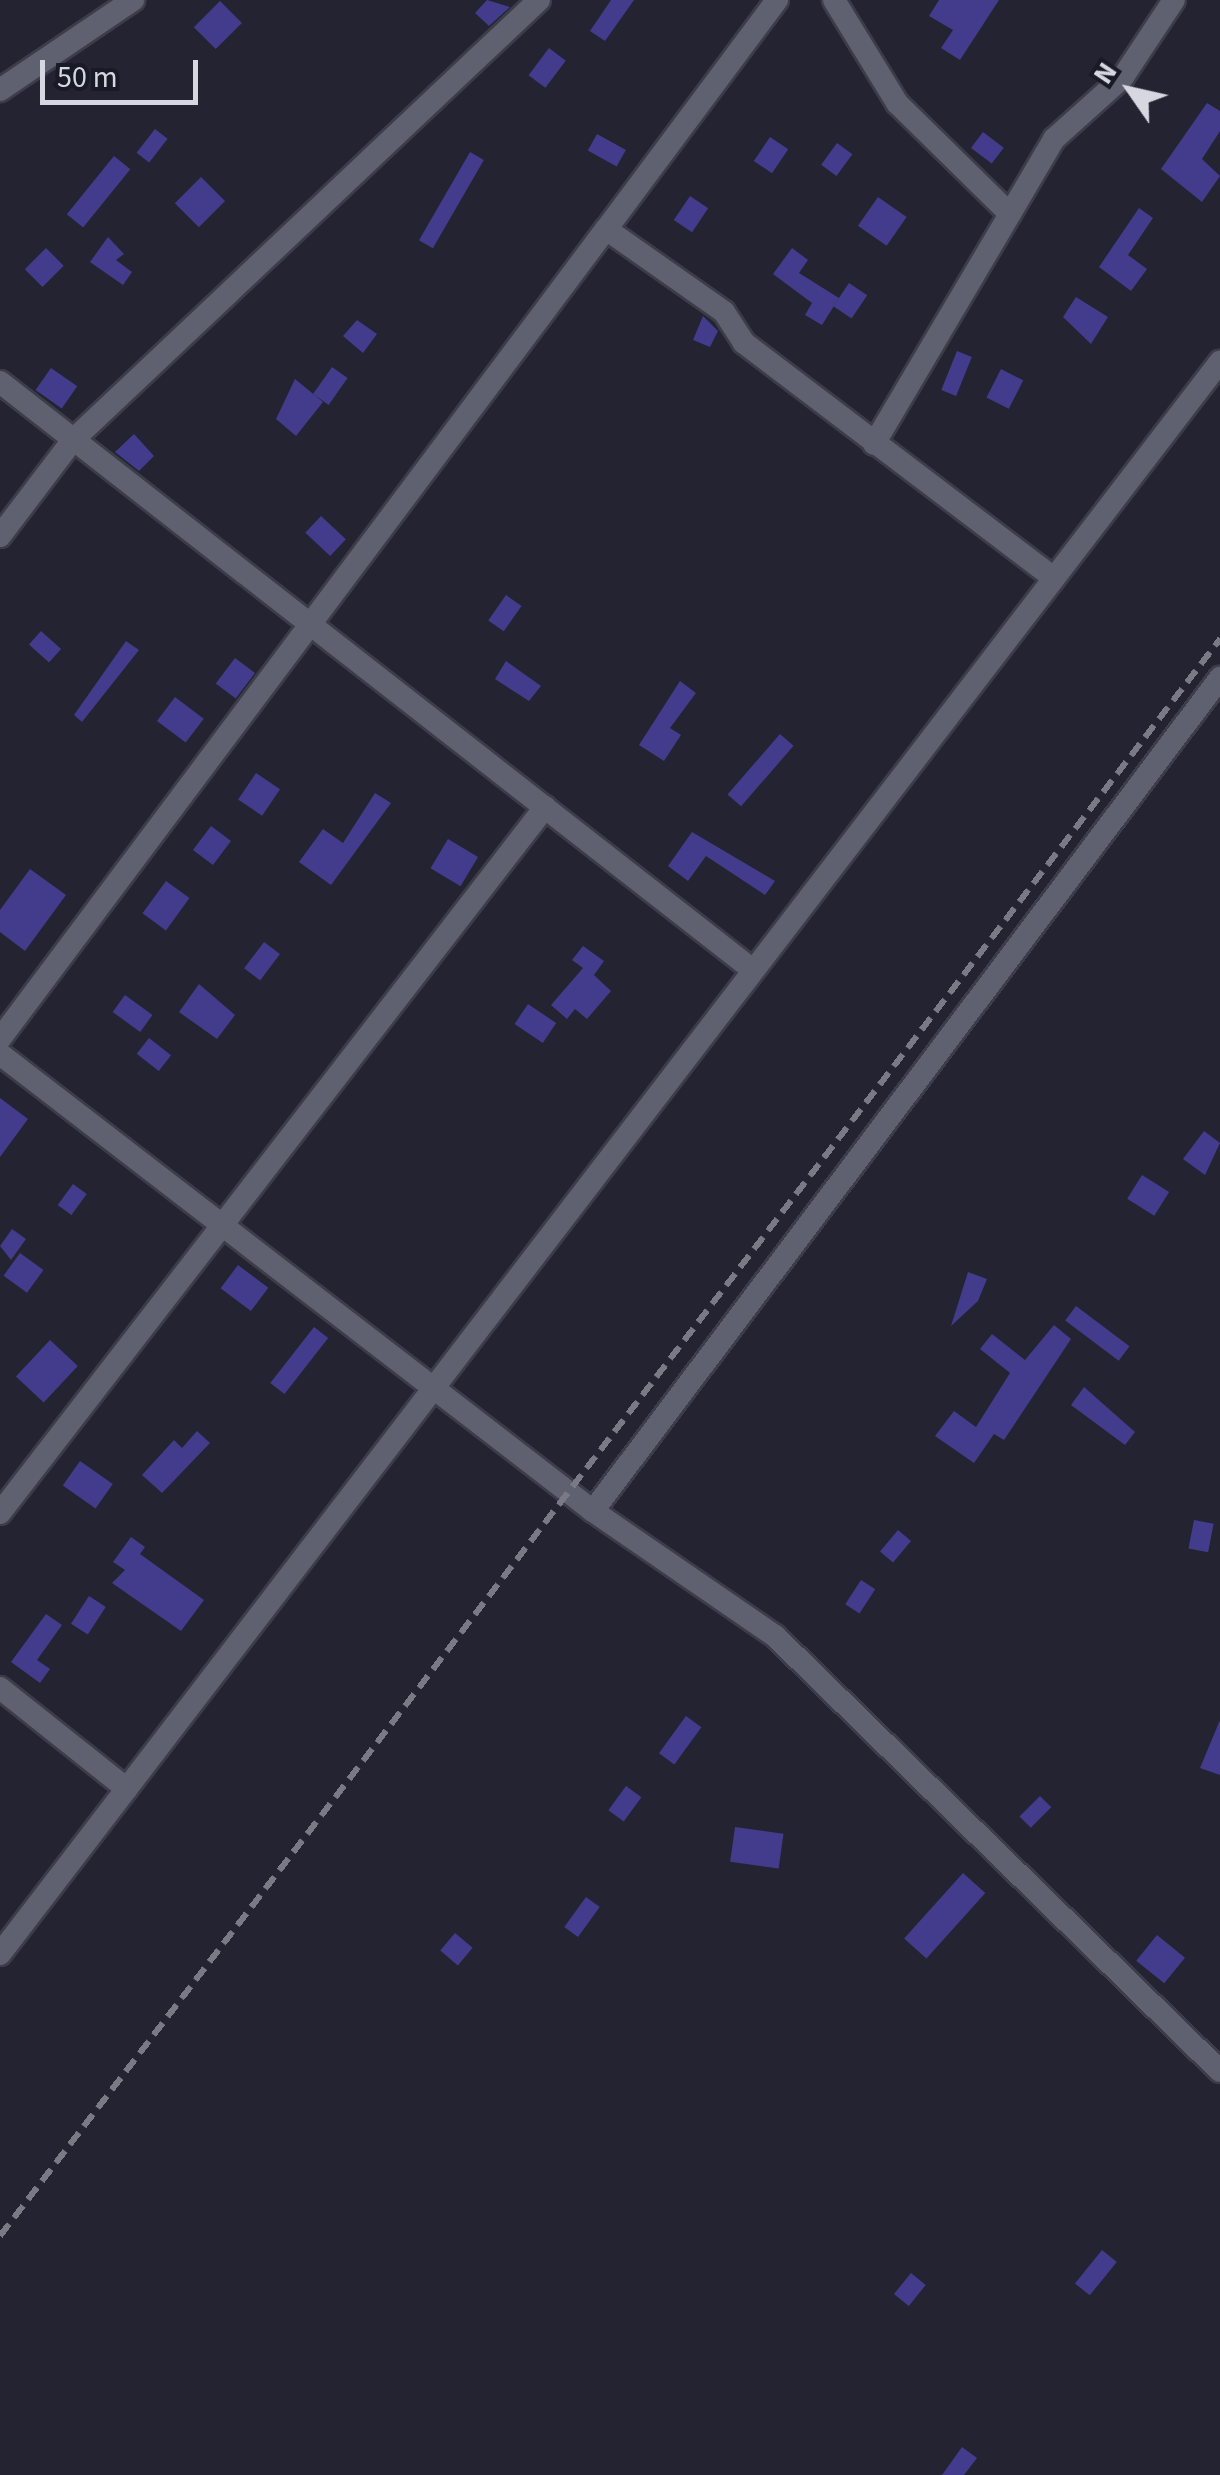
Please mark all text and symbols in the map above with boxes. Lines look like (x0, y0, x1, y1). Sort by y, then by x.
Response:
scale bar (45, 40, 202, 102)
north arrow (1080, 40, 1180, 140)
text: N (1083, 54, 1127, 92)
text: 50 m (57, 56, 118, 99)

